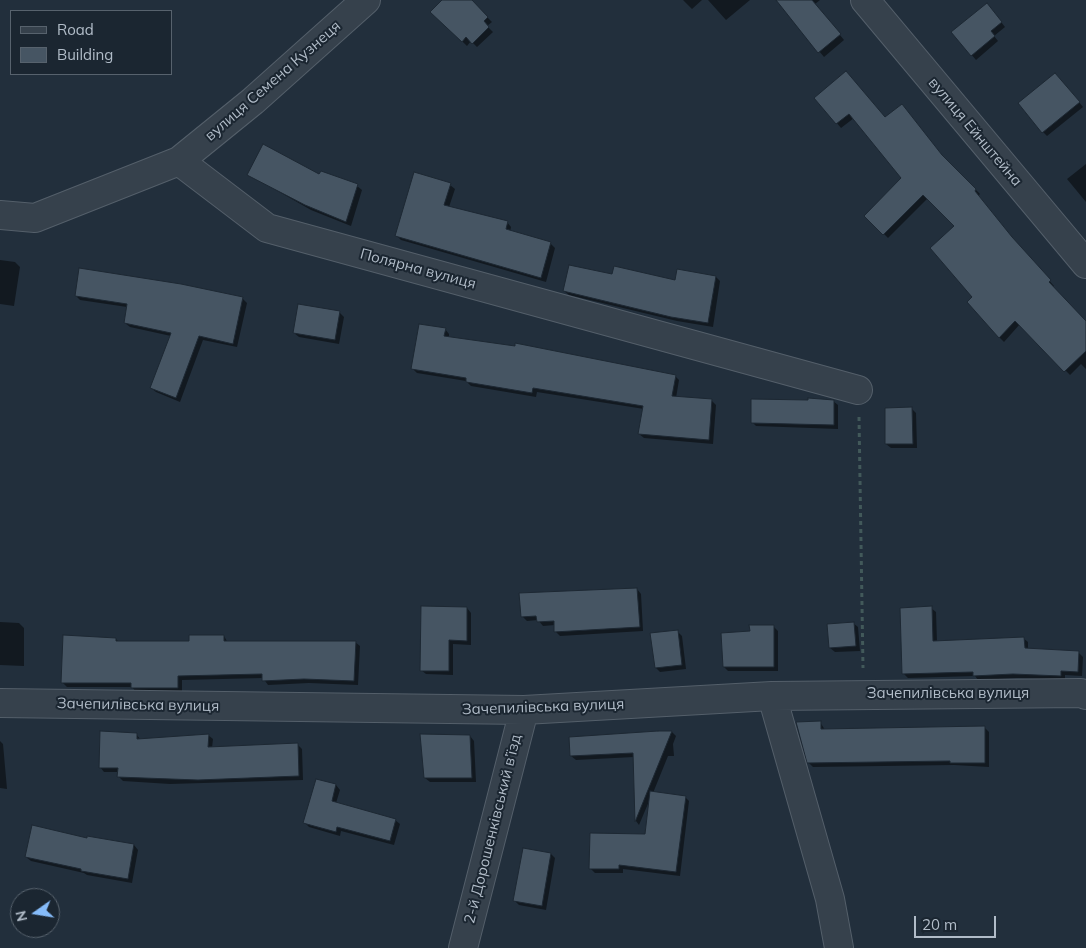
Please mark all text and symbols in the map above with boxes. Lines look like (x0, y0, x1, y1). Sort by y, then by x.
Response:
legend (10, 10, 172, 75)
street label: вулиця Семена Кузнеця (202, 17, 344, 145)
text: Road (57, 20, 94, 39)
text: Building (57, 45, 113, 64)
street label: вулиця Ейнштейна (924, 74, 1026, 190)
street label: Полярна вулиця (358, 245, 478, 293)
street label: Зачепилівська вулиця (867, 684, 1029, 702)
street label: Зачепилівська вулиця (57, 695, 219, 715)
street label: Зачепилівська вулиця (461, 695, 625, 719)
street label: 2-й Дорошенківський в’їзд (461, 732, 525, 926)
north arrow (10, 888, 60, 938)
scale bar (916, 906, 998, 938)
text: N (11, 909, 31, 923)
text: 20 m (922, 915, 957, 934)

